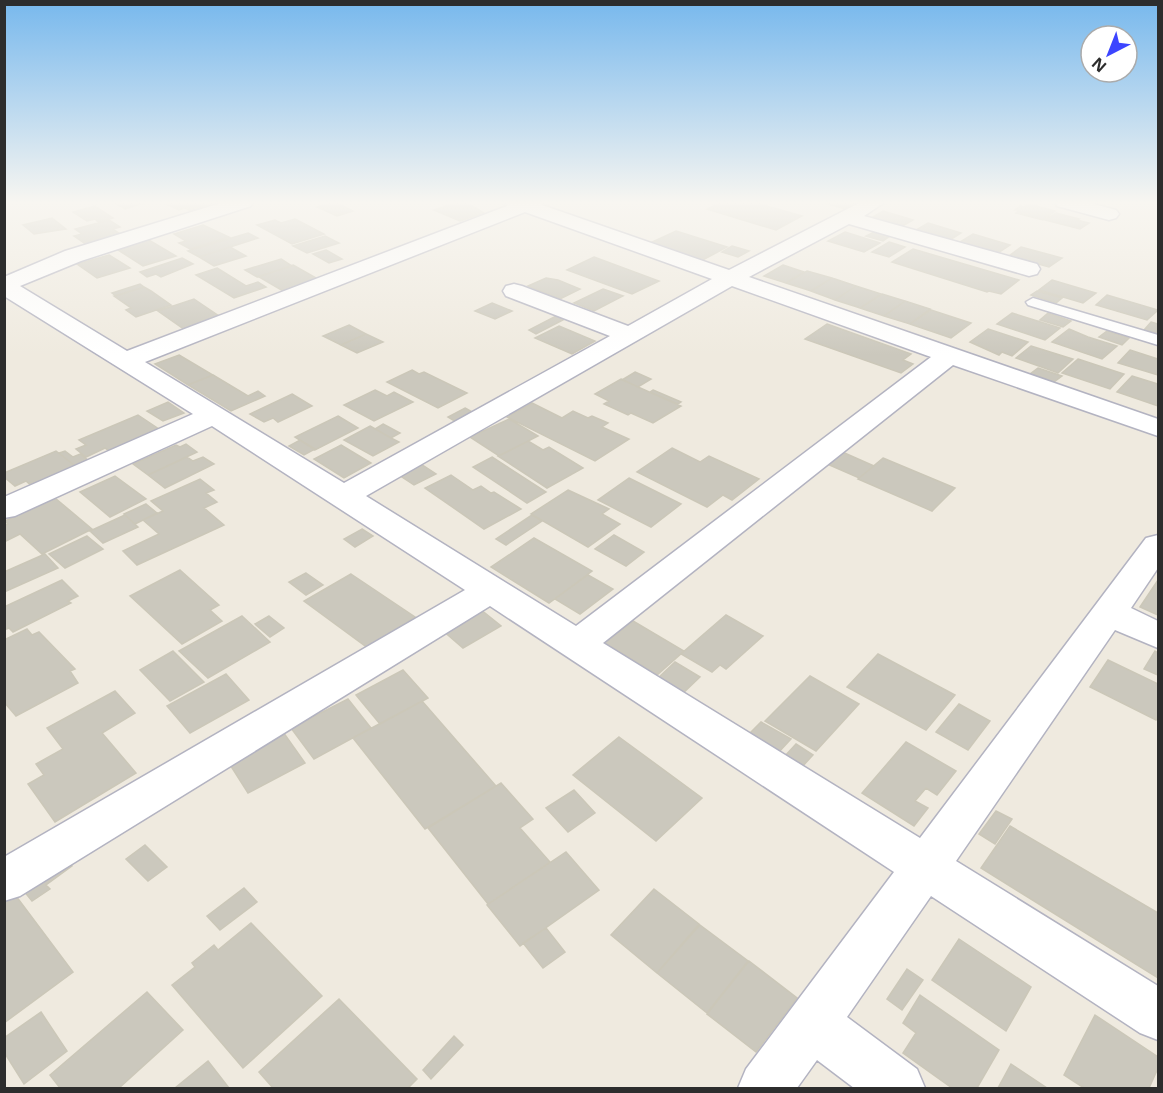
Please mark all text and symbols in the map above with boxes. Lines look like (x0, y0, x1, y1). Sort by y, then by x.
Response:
north arrow (1079, 24, 1139, 84)
text: N (1087, 53, 1111, 78)

